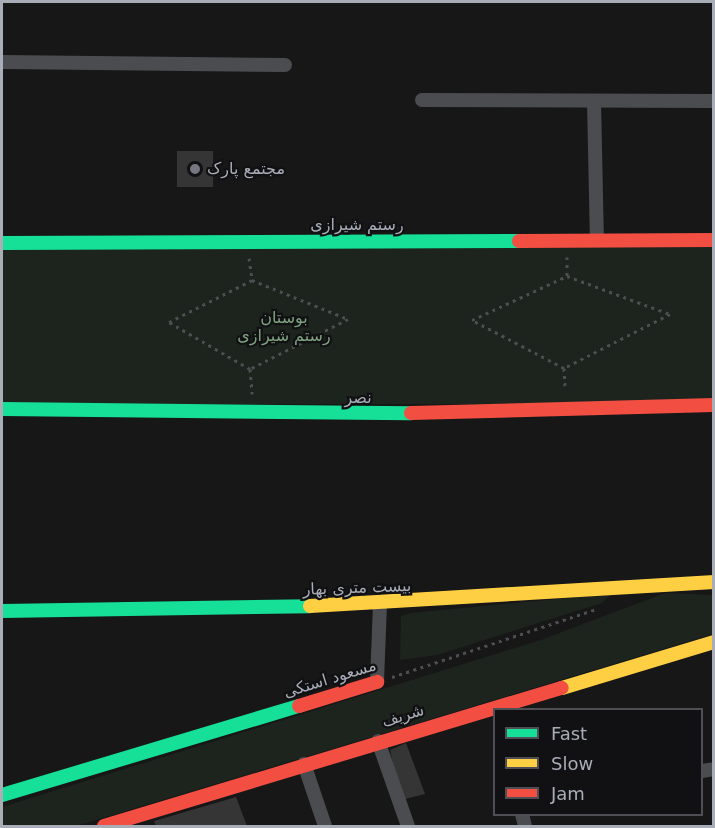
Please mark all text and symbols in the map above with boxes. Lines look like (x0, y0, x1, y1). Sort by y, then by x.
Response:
place label: مجتمع پارک (207, 159, 285, 179)
marker: مجتمع پارک (188, 162, 202, 176)
street label: رستم شیرازی (310, 215, 404, 235)
park label: بوستان رستم شیرازی (237, 308, 331, 346)
street label: نصر (344, 388, 372, 408)
street label: بیست متری بهار (302, 577, 412, 599)
street label: مسعود استکی (281, 656, 379, 702)
street label: شریف (380, 700, 426, 732)
legend (493, 708, 703, 816)
text: Fast (551, 723, 587, 744)
text: Slow (551, 753, 593, 774)
text: Jam (551, 783, 585, 804)

